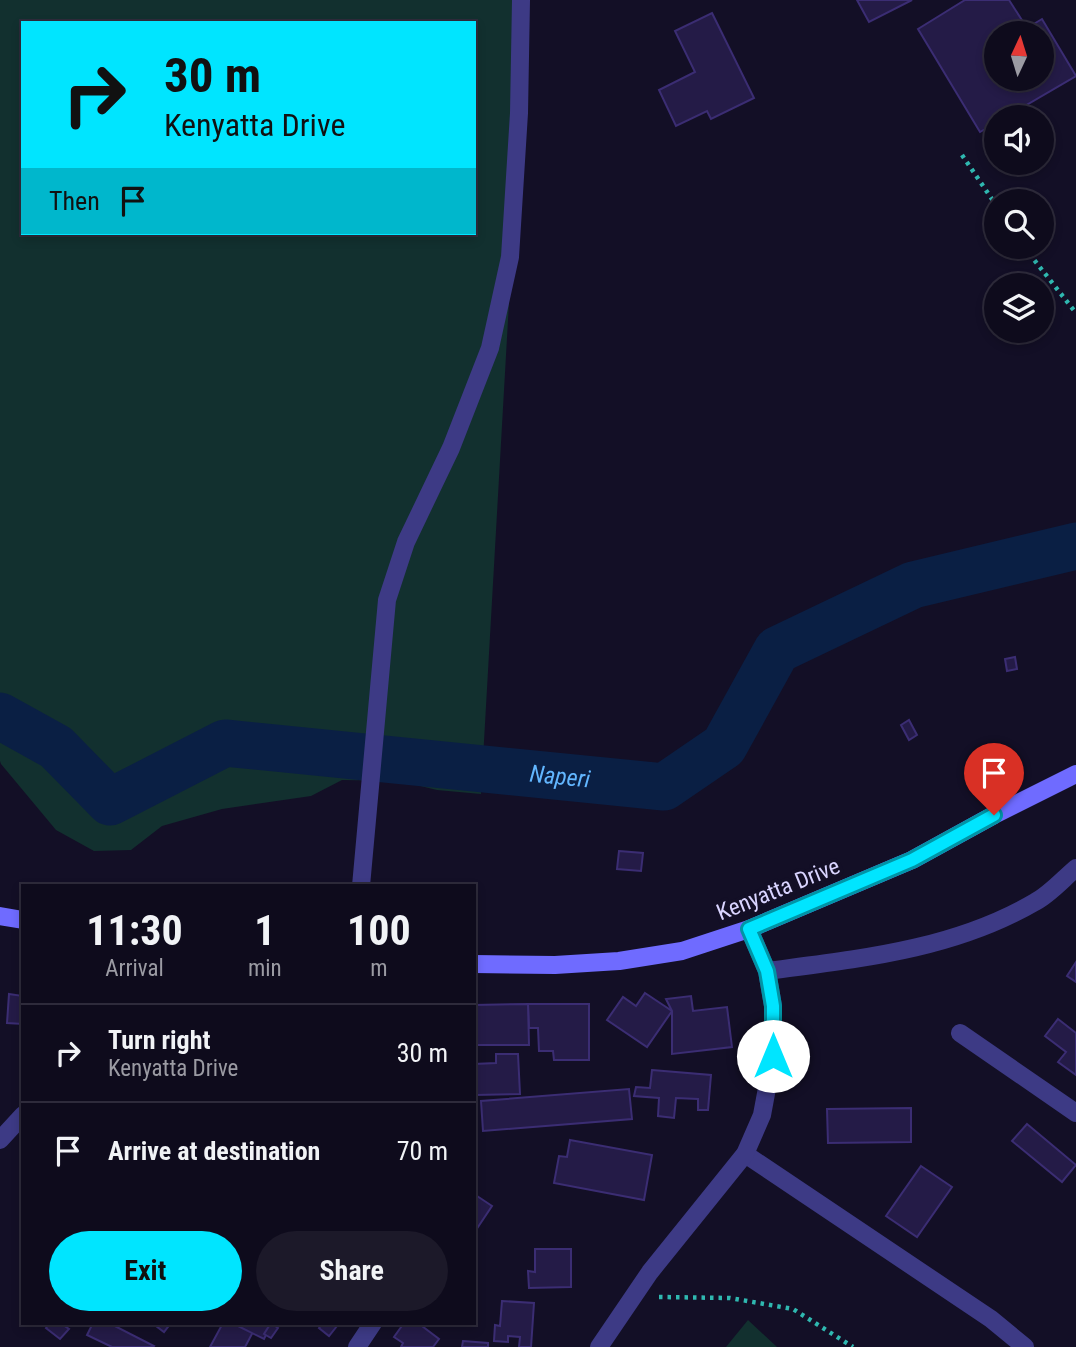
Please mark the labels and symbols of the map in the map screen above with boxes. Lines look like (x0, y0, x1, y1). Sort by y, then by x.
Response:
north arrow (984, 21, 1054, 91)
pin (964, 743, 1024, 815)
water label: Naperi (529, 760, 592, 794)
street label: Kenyatta Drive (713, 853, 844, 926)
position arrow (736, 1019, 810, 1093)

